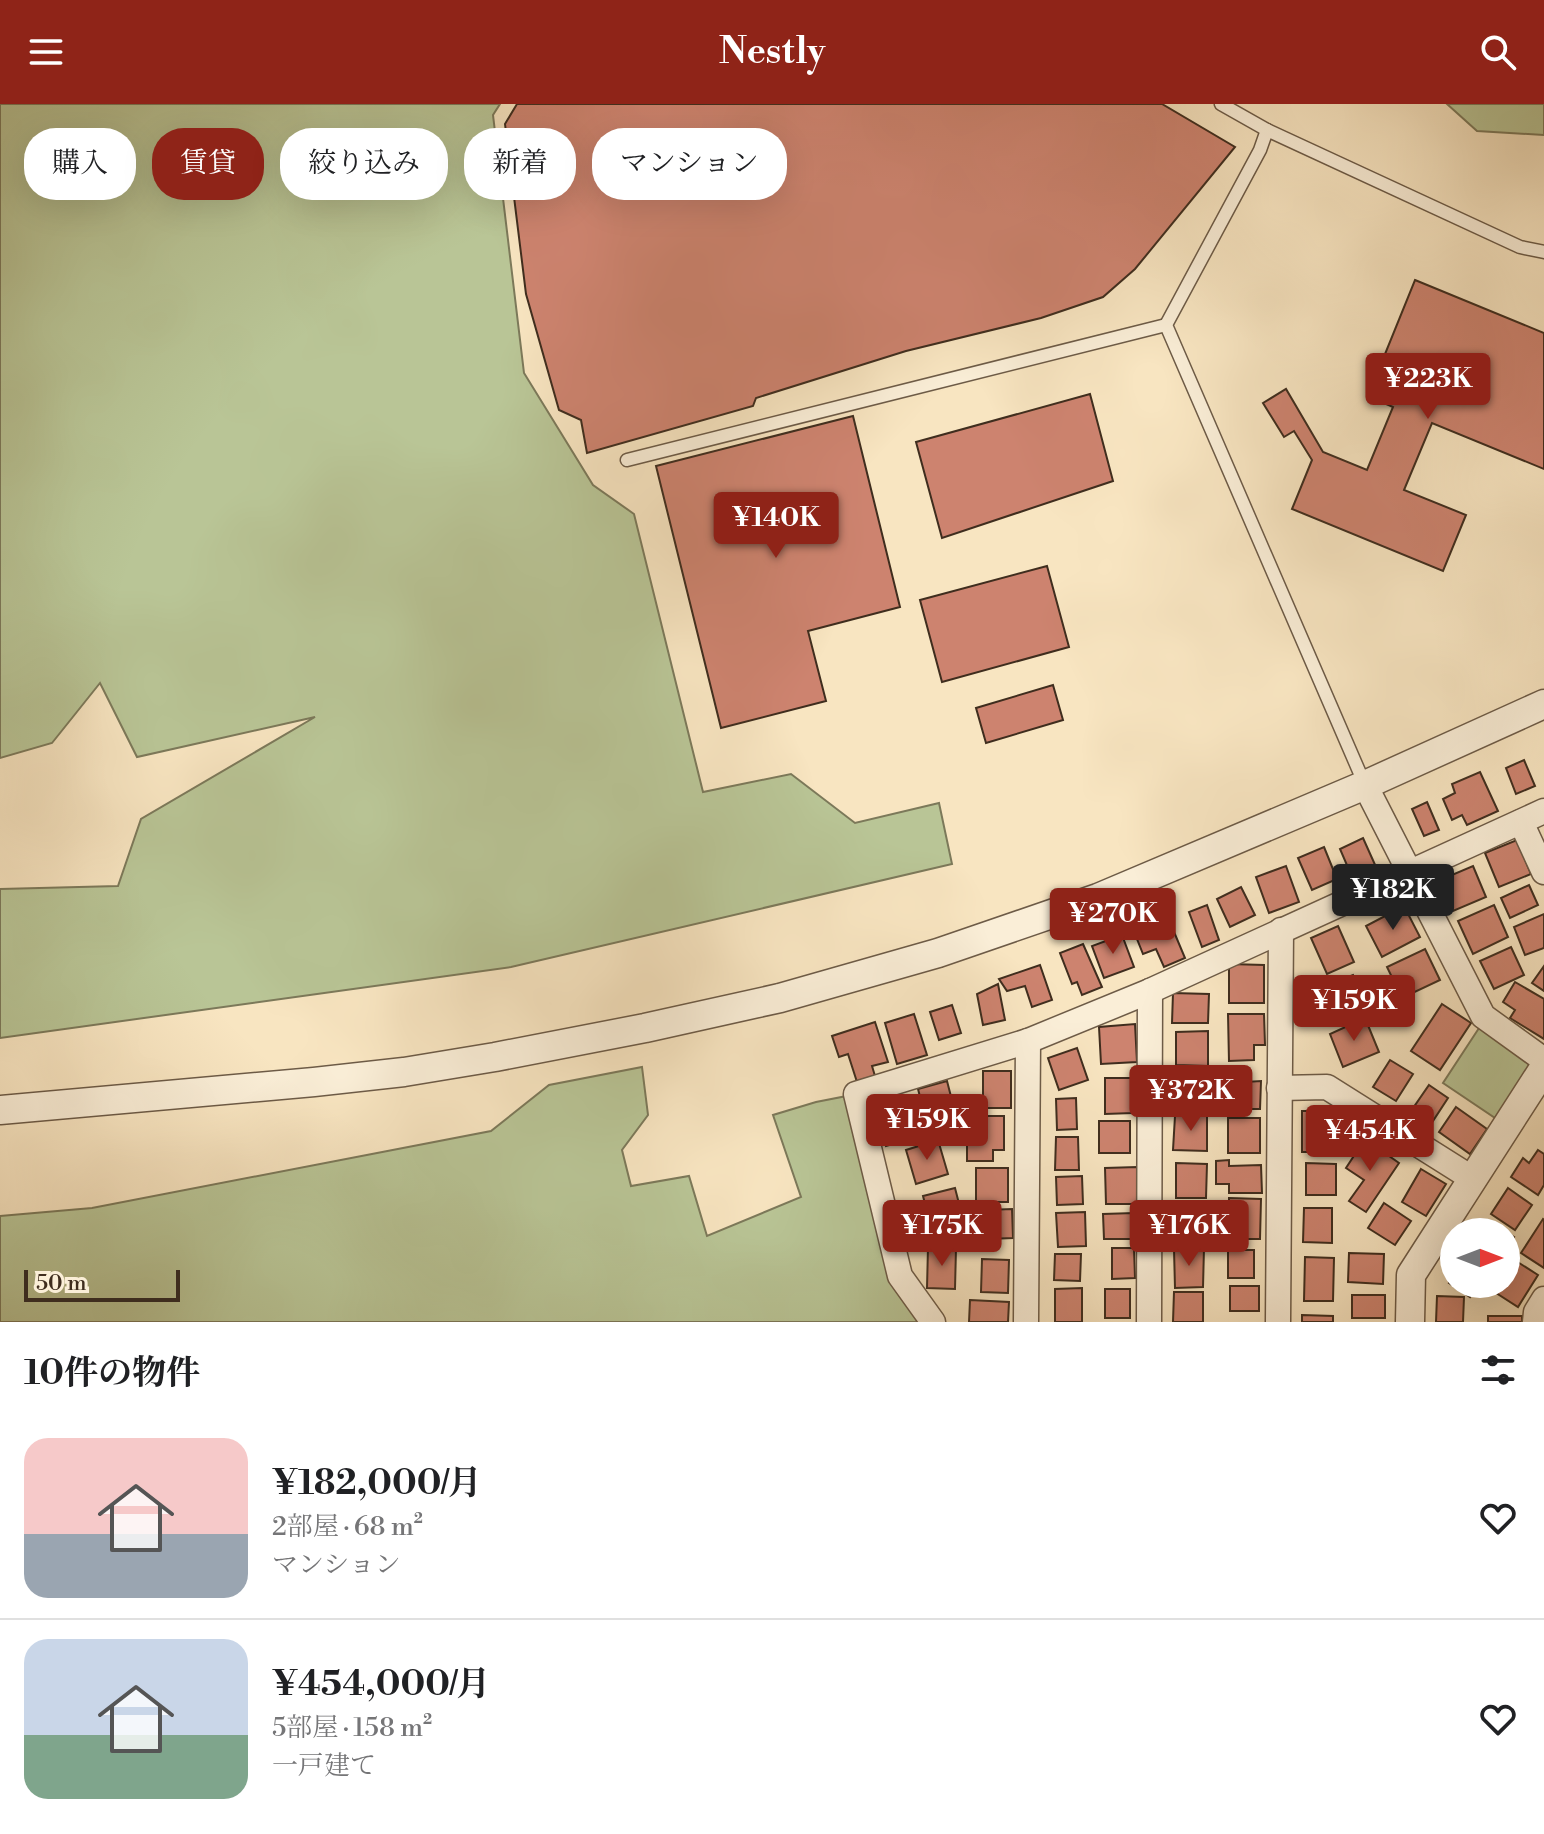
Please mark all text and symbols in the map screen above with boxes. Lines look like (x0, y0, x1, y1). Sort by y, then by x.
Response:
icon: menu (24, 30, 68, 74)
text: Nestly (719, 30, 825, 75)
icon: search (1476, 30, 1520, 74)
chip: 購入 (24, 128, 136, 200)
chip: 賃貸 (152, 128, 264, 200)
chip: 絞り込み (280, 128, 448, 200)
chip: 新着 (464, 128, 576, 200)
chip: マンション (592, 128, 787, 200)
pin: ¥223K (1372, 353, 1484, 421)
text: ¥223K (1383, 363, 1473, 395)
pin: ¥140K (720, 492, 832, 560)
text: ¥140K (732, 502, 820, 534)
pin: ¥182K (1337, 864, 1449, 932)
text: ¥182K (1350, 874, 1436, 906)
pin: ¥270K (1057, 888, 1169, 956)
text: ¥270K (1068, 898, 1158, 930)
pin: ¥159K (1298, 975, 1410, 1043)
text: ¥159K (1311, 985, 1397, 1017)
pin: ¥372K (1135, 1065, 1247, 1133)
text: ¥372K (1147, 1075, 1235, 1107)
pin: ¥159K (871, 1094, 983, 1162)
text: ¥159K (884, 1104, 970, 1136)
pin: ¥454K (1314, 1105, 1426, 1173)
text: ¥454K (1324, 1115, 1416, 1147)
pin: ¥175K (886, 1200, 998, 1268)
pin: ¥176K (1133, 1200, 1245, 1268)
text: ¥175K (901, 1210, 983, 1242)
text: ¥176K (1148, 1210, 1230, 1242)
north arrow (1440, 1218, 1520, 1298)
map controls (1440, 1218, 1520, 1298)
scale bar (24, 1266, 180, 1302)
text: 50 m (36, 1270, 87, 1297)
icon: filters (1476, 1348, 1520, 1392)
text: 10件の物件 (24, 1353, 200, 1395)
text: ¥182,000/月 (272, 1463, 482, 1505)
icon: home (88, 1470, 184, 1566)
icon: heart (1476, 1496, 1520, 1540)
text: 2部屋 · 68 m² (272, 1511, 423, 1543)
text: マンション (272, 1549, 401, 1581)
text: ¥454,000/月 (272, 1664, 490, 1706)
icon: home (88, 1671, 184, 1767)
icon: heart (1476, 1697, 1520, 1741)
text: 5部屋 · 158 m² (272, 1712, 432, 1744)
text: 一戸建て (272, 1750, 376, 1782)

